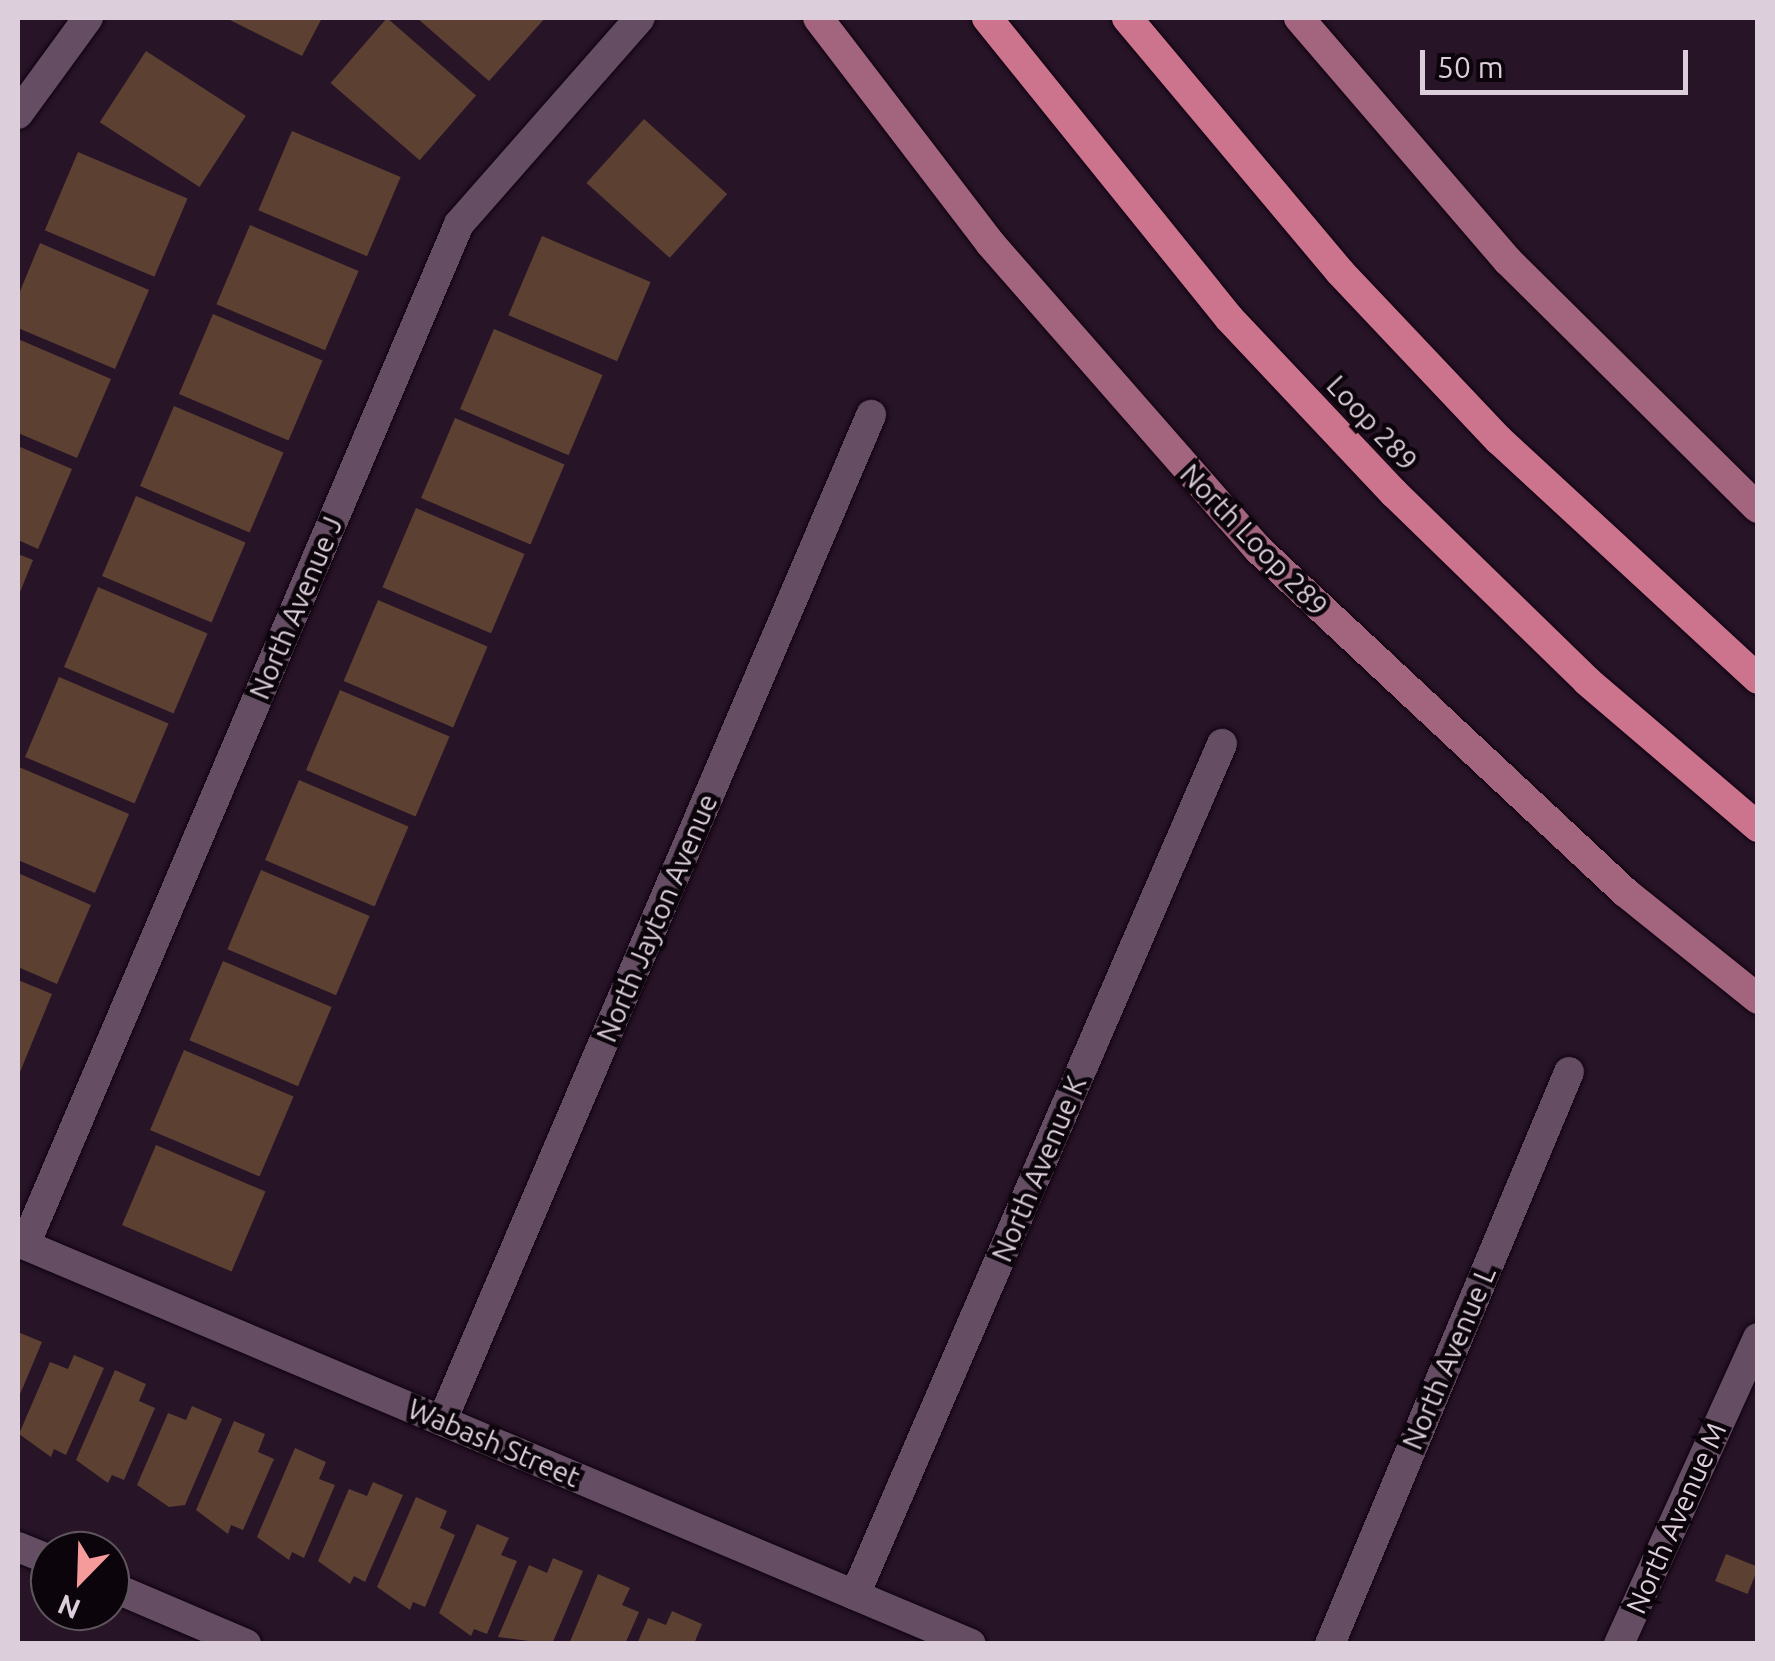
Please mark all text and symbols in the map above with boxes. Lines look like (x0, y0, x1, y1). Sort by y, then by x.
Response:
scale bar (1425, 30, 1692, 92)
text: 50 m (1437, 50, 1504, 84)
street label: Loop 289 (1320, 369, 1424, 477)
street label: North Loop 289 (1173, 457, 1335, 623)
street label: North Avenue J (242, 512, 350, 704)
street label: North Jayton Avenue (590, 789, 724, 1047)
street label: North Avenue K (985, 1071, 1093, 1267)
street label: North Avenue L (1395, 1262, 1503, 1454)
street label: Wabash Street (403, 1392, 585, 1494)
street label: North Avenue M (1619, 1417, 1733, 1619)
north arrow (30, 1531, 130, 1631)
text: N (53, 1589, 85, 1626)

